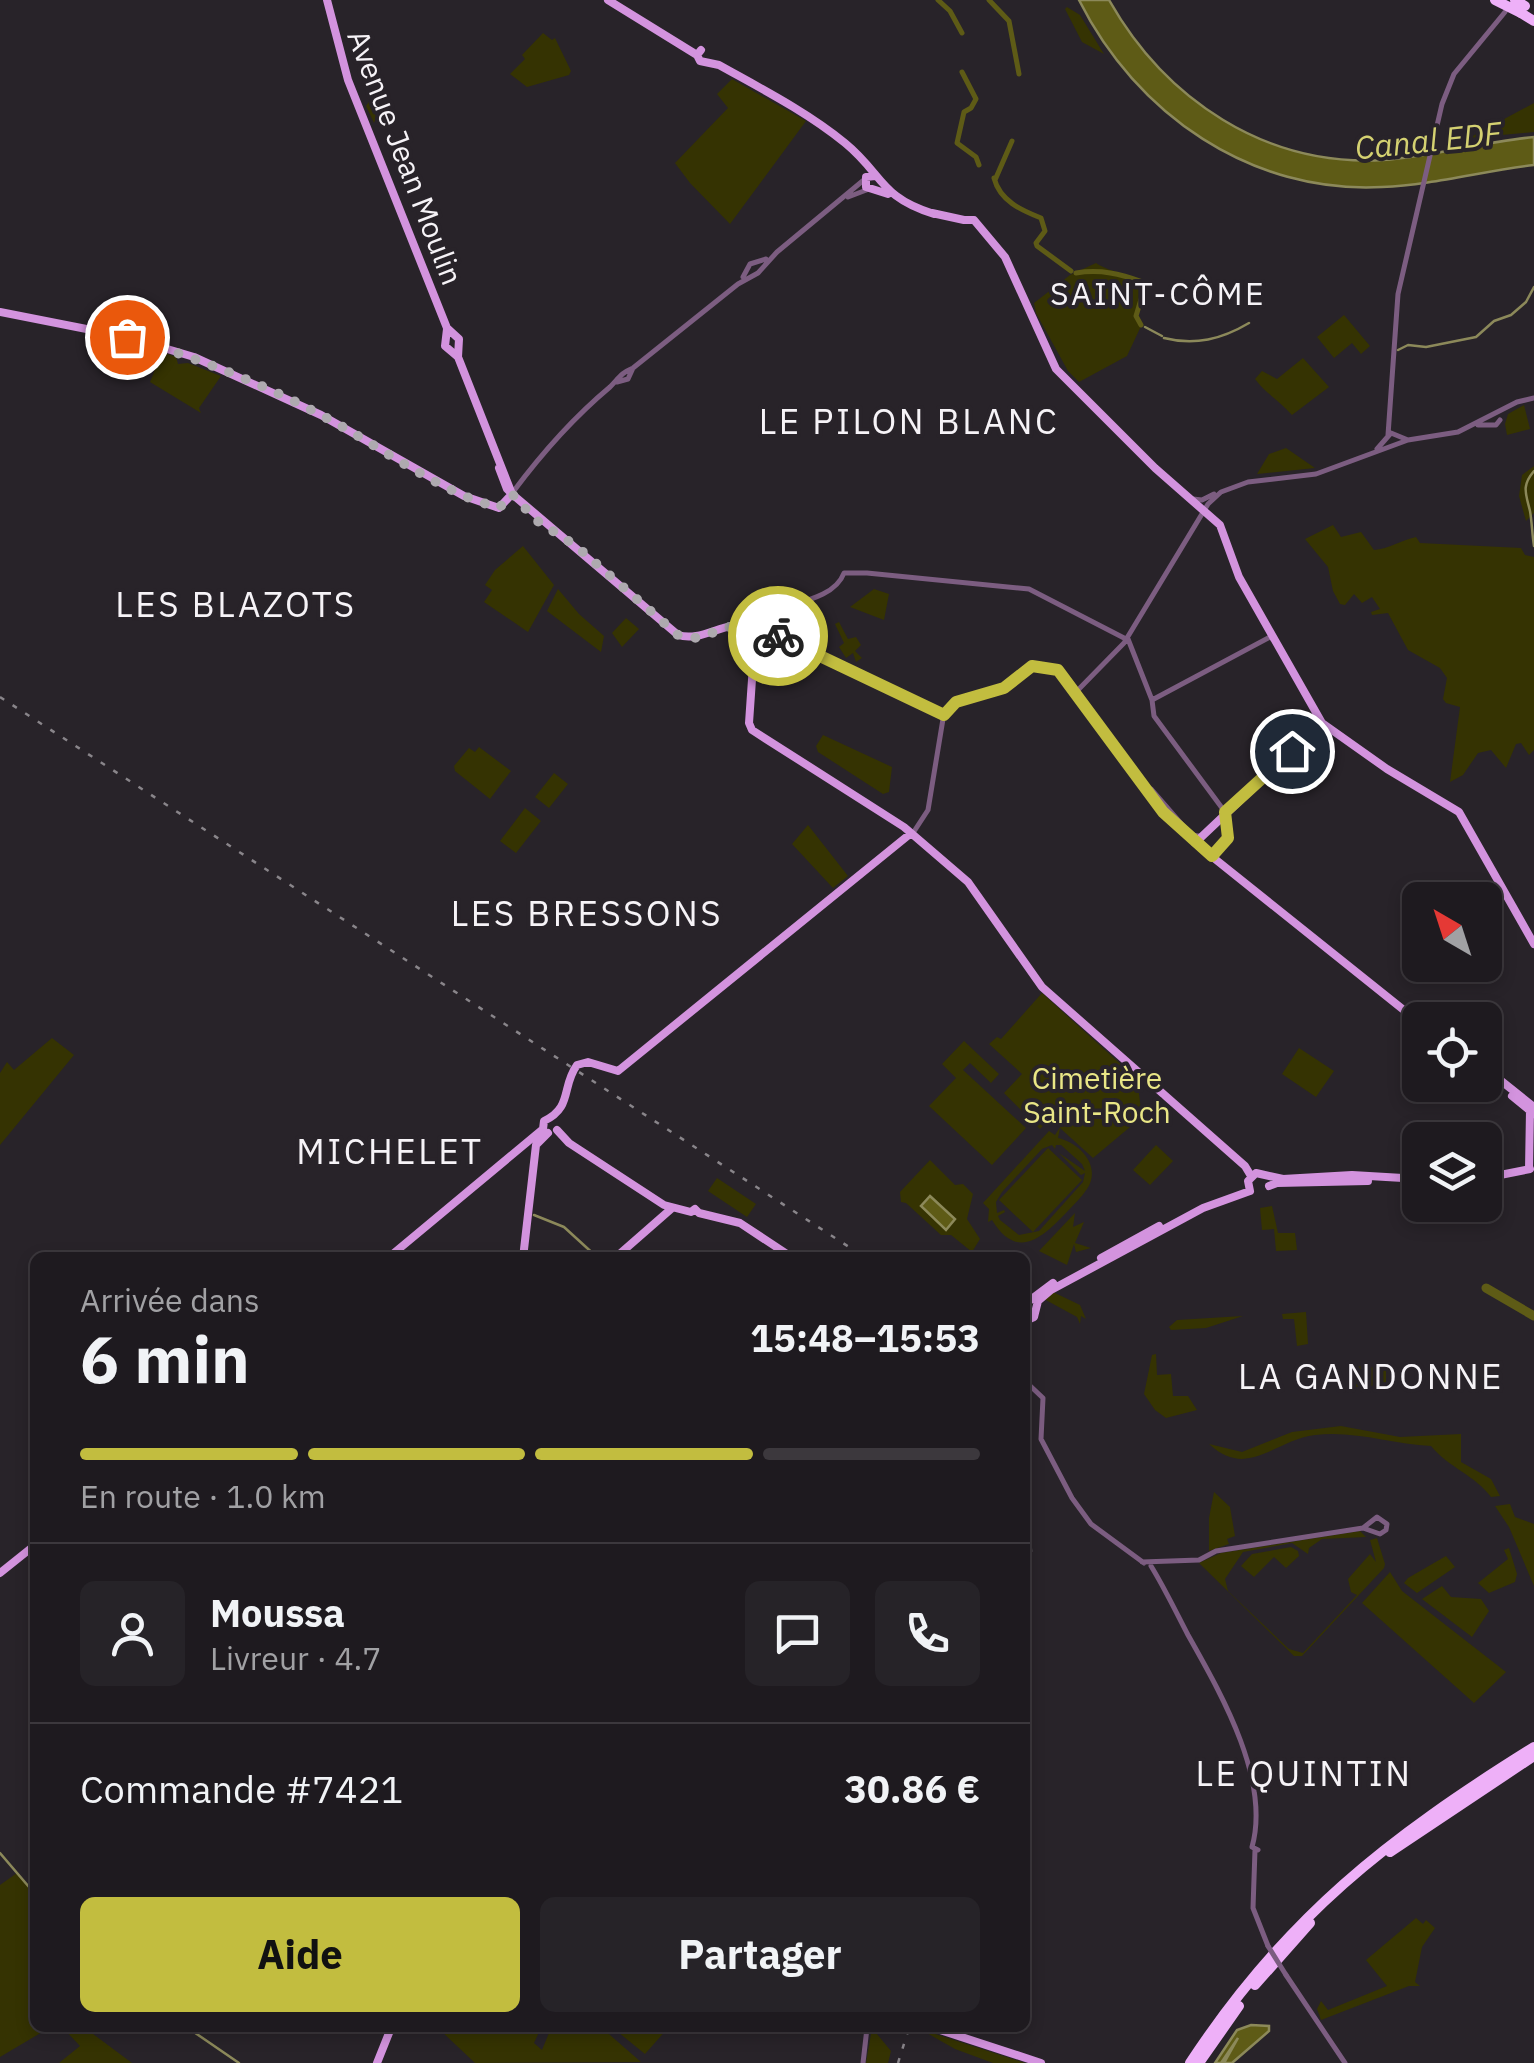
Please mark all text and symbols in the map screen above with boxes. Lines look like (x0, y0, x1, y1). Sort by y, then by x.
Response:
street label: Avenue Jean Moulin (339, 24, 473, 290)
water label: Canal EDF (1353, 111, 1505, 169)
district label: SAINT-CÔME (1050, 272, 1266, 314)
pin (85, 295, 170, 380)
icon: bag (100, 310, 155, 365)
district label: LE PILON BLANC (759, 398, 1059, 444)
district label: LES BLAZOTS (115, 581, 357, 627)
courier (728, 586, 828, 686)
icon: bike (751, 609, 806, 664)
pin (1250, 709, 1335, 794)
icon: home (1265, 724, 1320, 779)
north arrow (1402, 882, 1502, 982)
map controls (1402, 882, 1502, 1222)
district label: LES BRESSONS (451, 890, 723, 936)
button: locate (1402, 1002, 1502, 1102)
park label: Cimetière Saint-Roch (1023, 1058, 1171, 1131)
button: layers (1402, 1122, 1502, 1222)
district label: MICHELET (296, 1128, 484, 1174)
text: Arrivée dans (80, 1279, 260, 1321)
text: 15:48–15:53 (750, 1313, 980, 1362)
text: 6 min (80, 1316, 250, 1401)
district label: LA GANDONNE (1238, 1353, 1504, 1399)
text: En route · 1.0 km (80, 1475, 326, 1517)
button: person (80, 1581, 185, 1686)
button: chat (745, 1581, 850, 1686)
button: phone (875, 1581, 980, 1686)
text: Moussa (210, 1588, 345, 1637)
text: Livreur · 4.7 (210, 1637, 382, 1679)
district label: LE QUINTIN (1196, 1750, 1412, 1796)
text: Commande #7421 (80, 1764, 403, 1813)
text: 30.86 € (844, 1764, 980, 1813)
button: Aide (80, 1897, 520, 2012)
button: Partager (540, 1897, 980, 2012)

